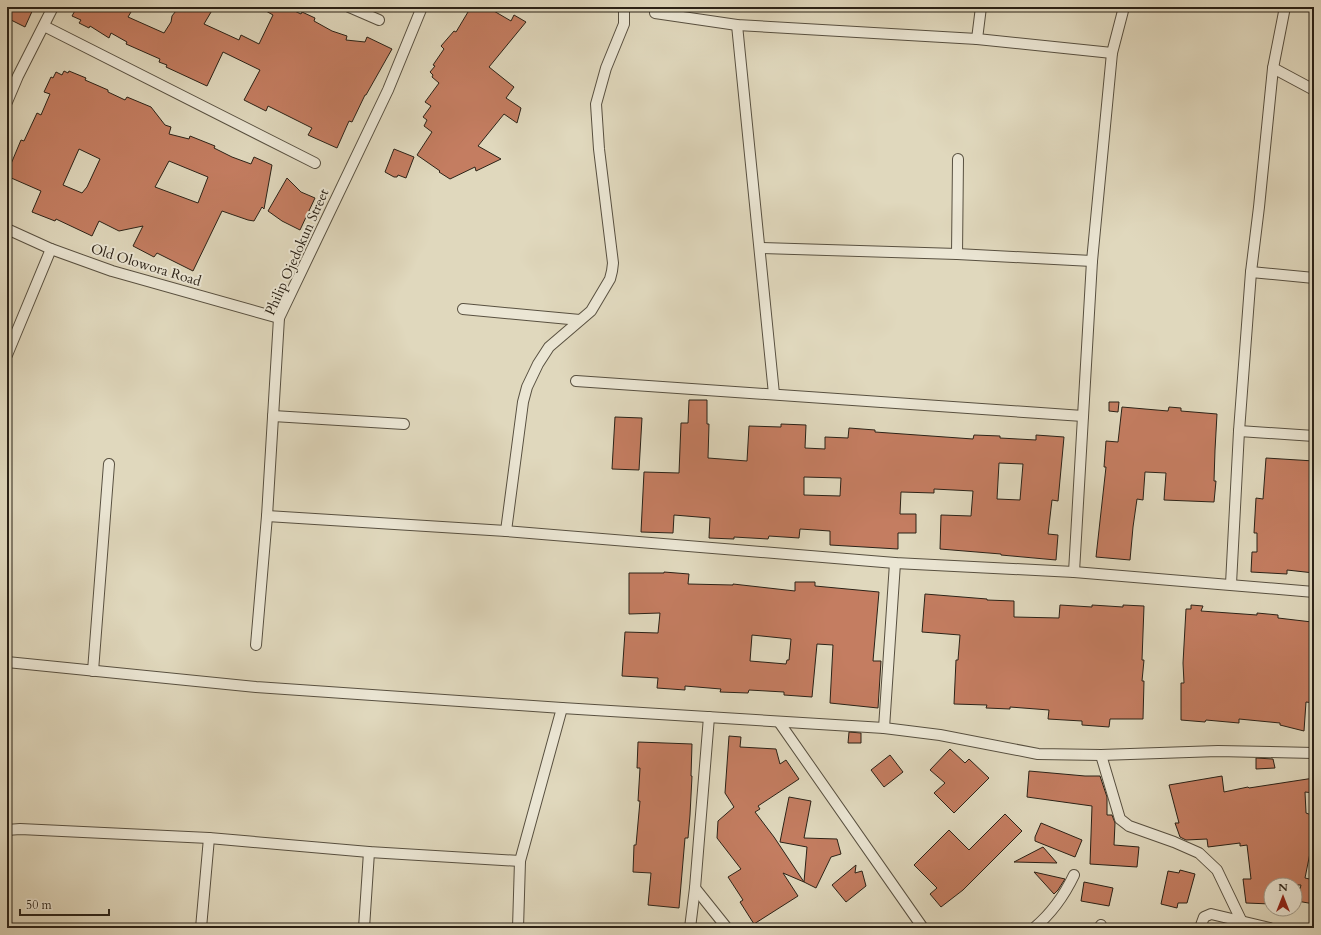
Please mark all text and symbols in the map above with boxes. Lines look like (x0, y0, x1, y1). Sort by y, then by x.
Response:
street label: Philip Ojedokun Street (261, 185, 334, 318)
street label: Old Olowora Road (88, 239, 204, 291)
north arrow (1263, 877, 1303, 917)
text: N (1278, 880, 1288, 895)
scale bar (20, 891, 109, 917)
text: 50 m (26, 897, 53, 913)

